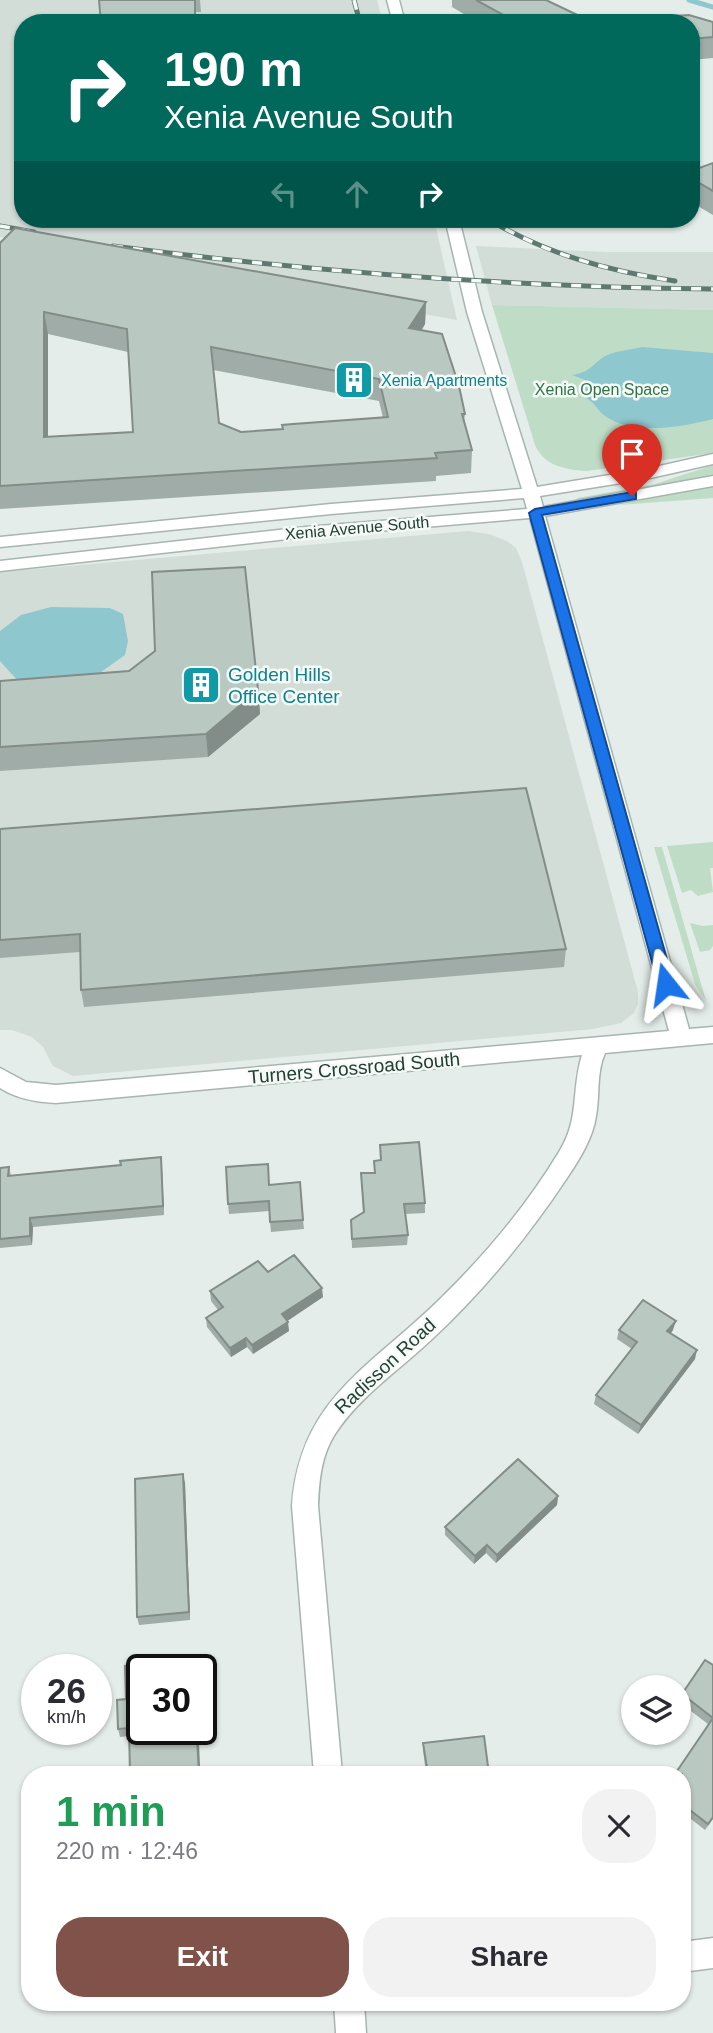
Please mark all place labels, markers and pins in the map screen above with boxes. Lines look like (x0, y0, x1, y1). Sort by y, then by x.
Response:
building icon: Xenia Apartments (333, 359, 375, 401)
place label: Xenia Apartments (381, 372, 507, 389)
pin (602, 424, 662, 496)
building icon: Golden Hills Office Center (180, 664, 222, 706)
place label: Golden Hills Office Center (228, 664, 340, 707)

